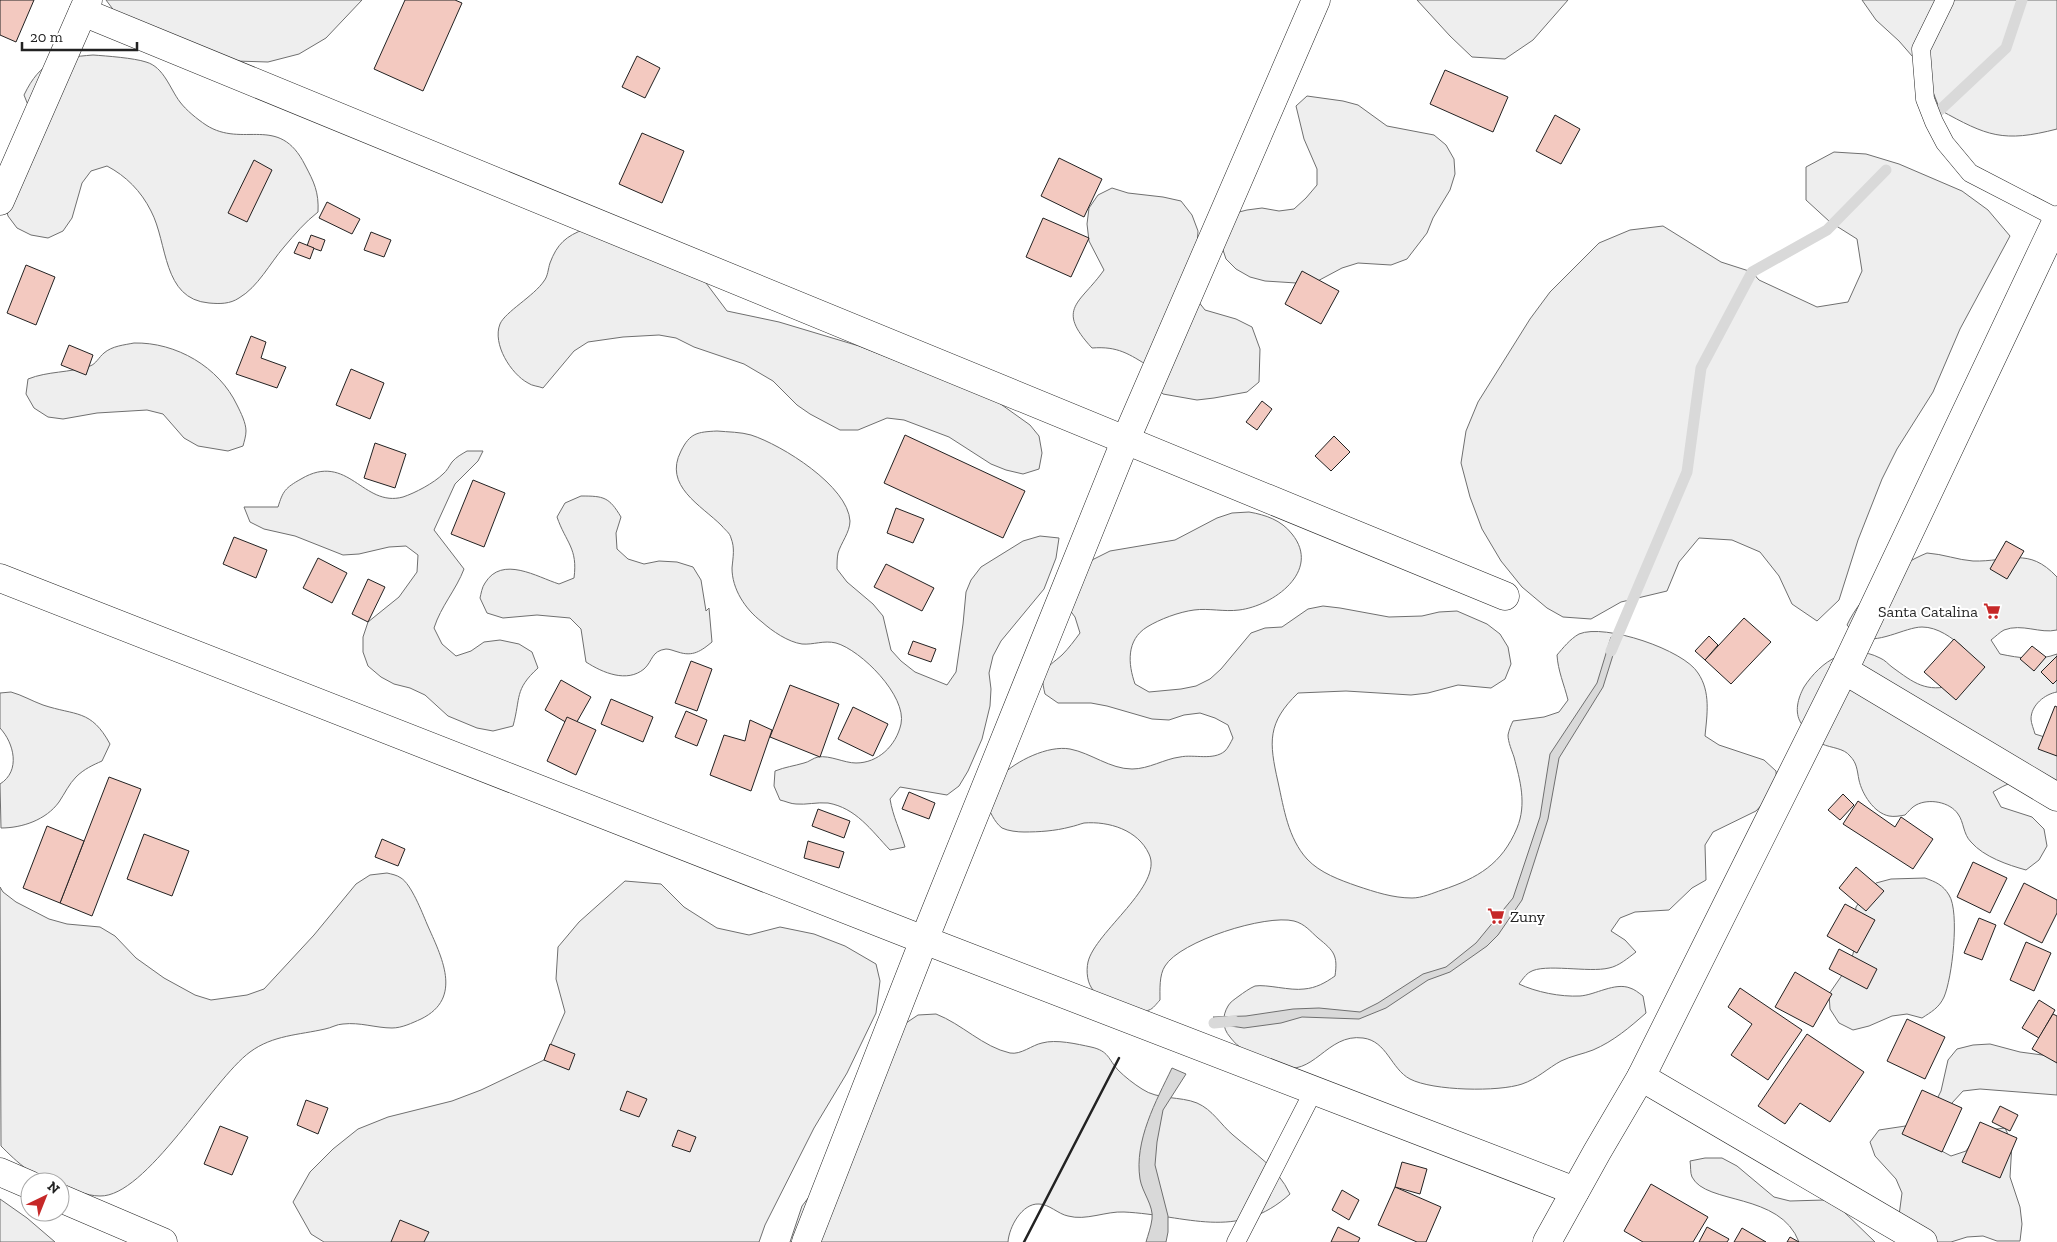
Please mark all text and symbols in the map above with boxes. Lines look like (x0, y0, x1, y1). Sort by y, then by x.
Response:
scale bar (22, 20, 138, 52)
text: 20 m (30, 28, 63, 46)
supermarket icon: Santa Catalina (1982, 601, 2002, 621)
place label: Santa Catalina (1878, 602, 1978, 621)
supermarket icon: Zuny (1486, 906, 1506, 926)
place label: Zuny (1510, 907, 1546, 926)
north arrow (20, 1172, 70, 1222)
text: N (44, 1178, 63, 1198)

